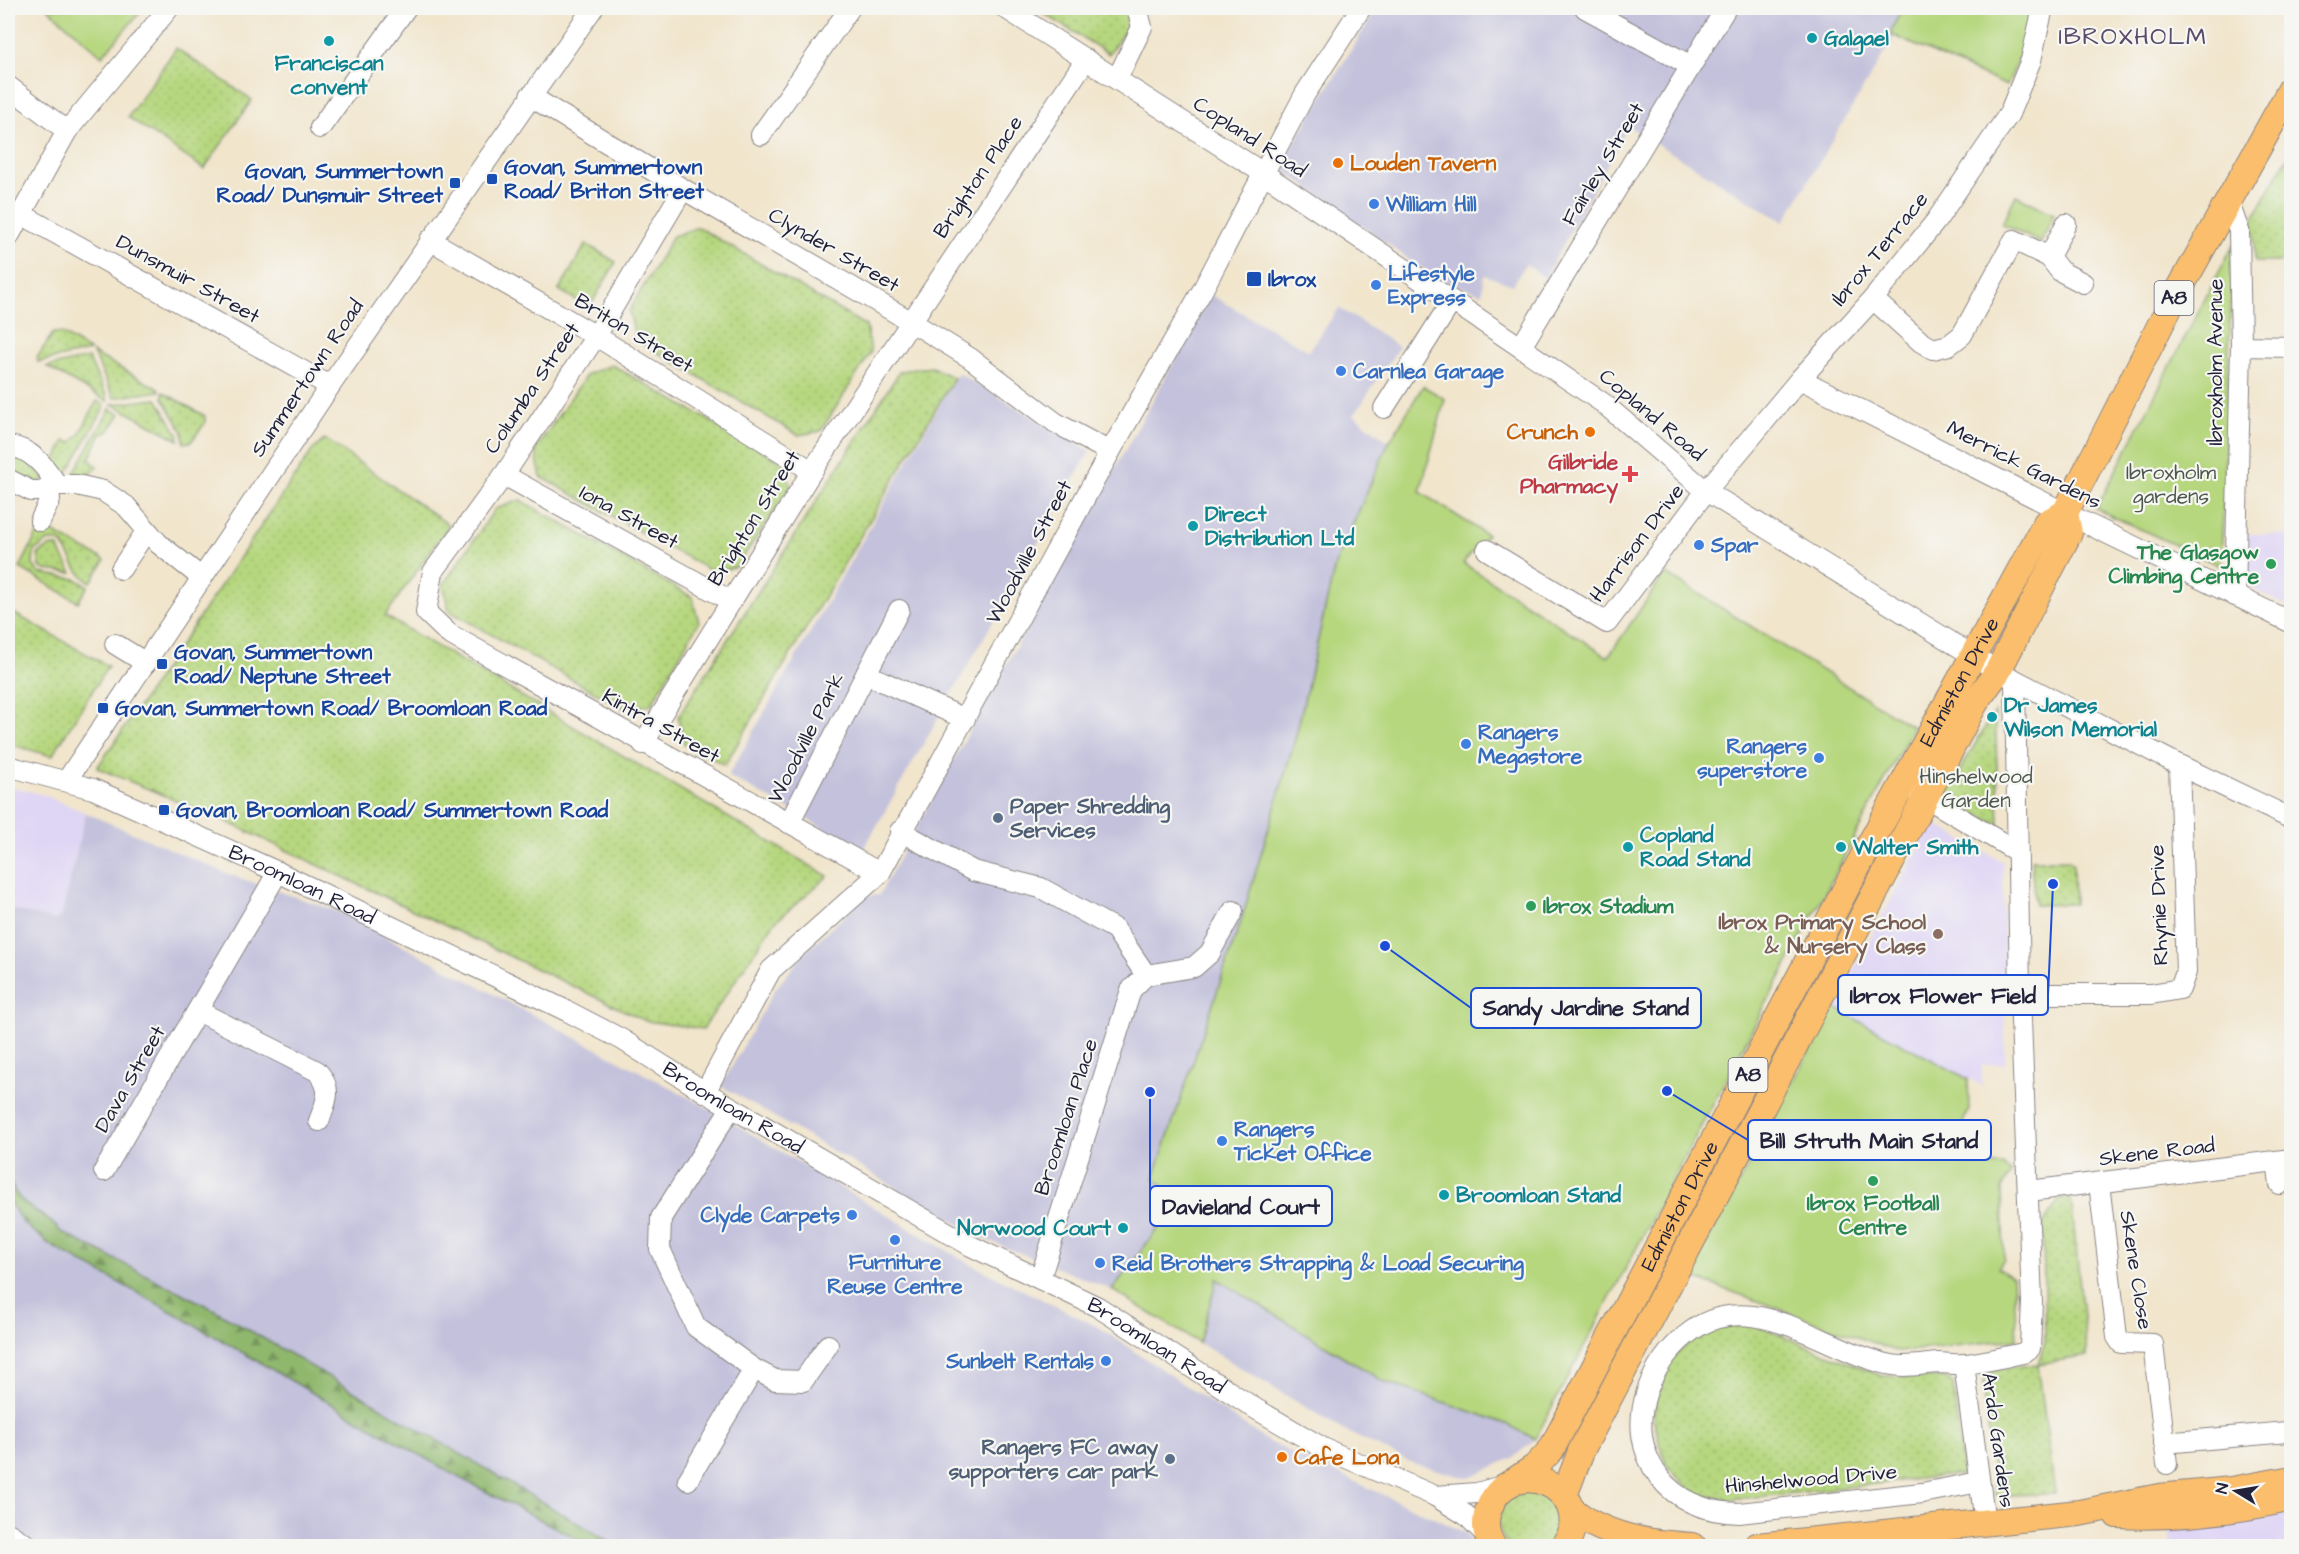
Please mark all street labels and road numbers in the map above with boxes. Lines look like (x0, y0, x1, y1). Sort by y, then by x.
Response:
street label: Copland Road (1187, 89, 1313, 186)
street label: Fairley Street (1555, 96, 1653, 232)
street label: Brighton Place (926, 110, 1031, 245)
street label: Ibrox Terrace (1825, 186, 1935, 312)
street label: Clynder Street (762, 201, 905, 301)
street label: Dunsmuir Street (111, 227, 266, 331)
street label: Ibroxholm Avenue (2201, 279, 2230, 445)
road number: A8 (2154, 281, 2194, 315)
street label: Briton Street (569, 286, 699, 380)
street label: Summertown Road (243, 293, 371, 462)
street label: Columba Street (477, 316, 587, 459)
street label: Copland Road (1592, 362, 1711, 469)
street label: Merrick Gardens (1942, 414, 2106, 516)
street label: Brighton Street (701, 444, 809, 592)
street label: Woodville Street (979, 474, 1079, 629)
street label: Iona Street (574, 478, 684, 556)
street label: Harrison Drive (1583, 478, 1691, 608)
street label: Edmiston Drive (1912, 612, 2006, 752)
street label: Woodville Park (761, 668, 851, 808)
street label: Kintra Street (597, 682, 725, 771)
street label: Broomloan Road (224, 837, 381, 932)
street label: Rhynie Drive (2142, 844, 2178, 966)
street label: Dava Street (88, 1020, 173, 1138)
street label: Broomloan Place (1027, 1035, 1105, 1199)
street label: Broomloan Road (657, 1054, 809, 1161)
road number: A8 (1728, 1058, 1768, 1092)
street label: Skene Road (2098, 1130, 2217, 1173)
street label: Edmiston Drive (1633, 1136, 1725, 1276)
street label: Skene Close (2112, 1209, 2160, 1331)
street label: Broomloan Road (1083, 1290, 1232, 1401)
street label: Ardo Gardens (1974, 1371, 2022, 1509)
street label: Hinshelwood Drive (1724, 1457, 1898, 1501)

